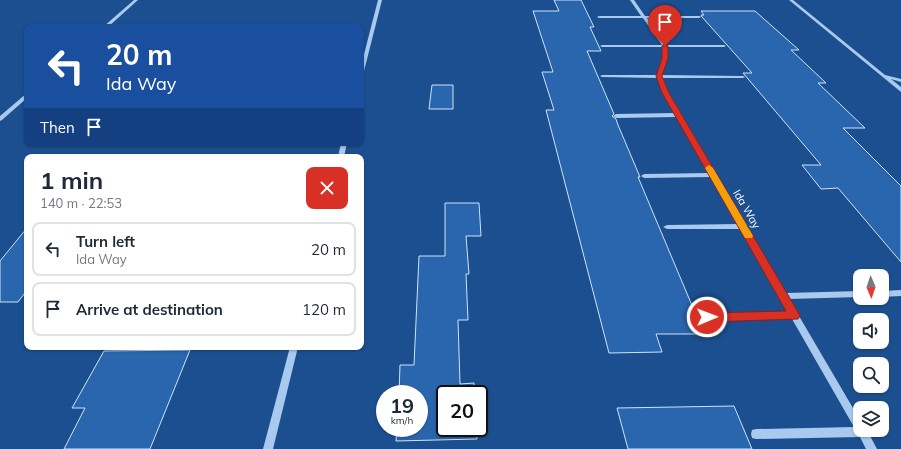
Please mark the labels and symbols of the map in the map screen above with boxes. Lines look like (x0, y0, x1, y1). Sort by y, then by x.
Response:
pin (648, 5, 682, 46)
street label: Ida Way (730, 187, 764, 231)
north arrow (853, 269, 889, 305)
position arrow (686, 296, 728, 338)
speed limit sign: 20 (436, 385, 488, 437)

